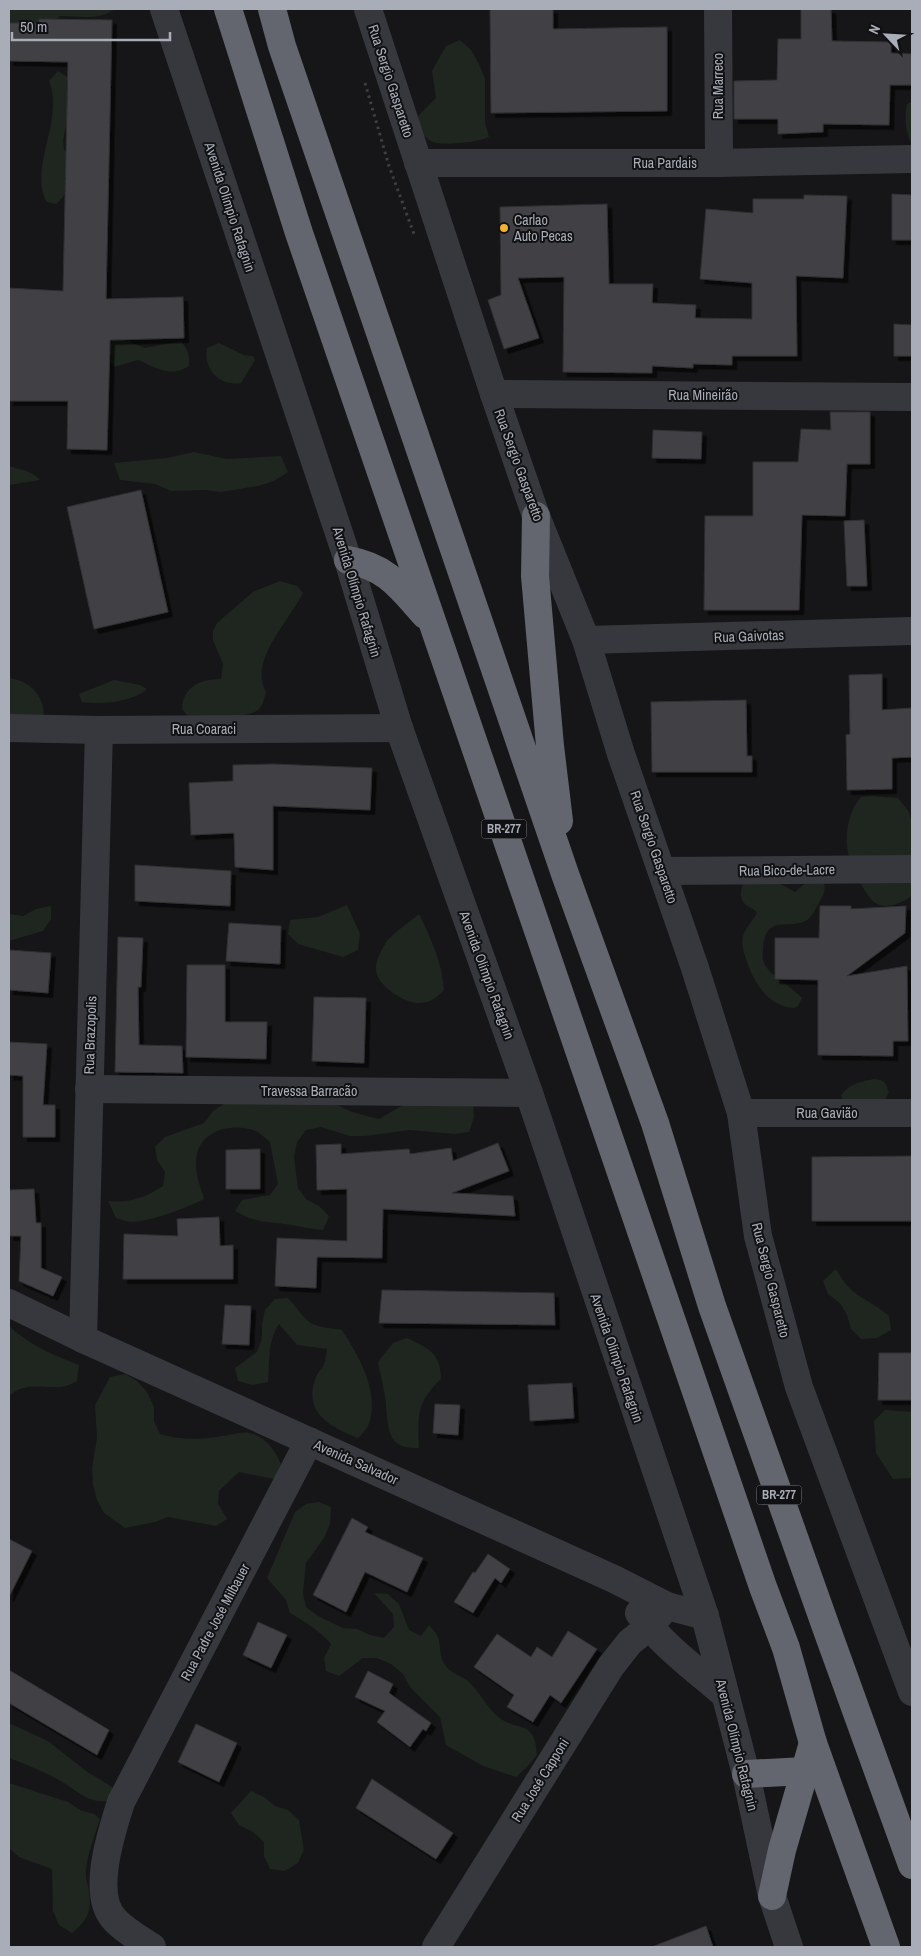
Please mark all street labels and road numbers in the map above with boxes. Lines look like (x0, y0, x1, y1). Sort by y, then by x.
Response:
street label: Rua Sergio Gasparetto (364, 22, 418, 140)
street label: Rua Marreco (709, 53, 727, 119)
street label: Avenida Olímpio Rafagnin (200, 139, 259, 274)
street label: Rua Pardais (633, 154, 697, 172)
street label: Rua Mineirão (668, 386, 738, 404)
street label: Rua Sergio Gasparetto (490, 406, 548, 524)
street label: Avenida Olímpio Rafagnin (328, 524, 385, 659)
street label: Rua Gaivotas (714, 626, 785, 646)
street label: Rua Coaraci (172, 720, 236, 738)
street label: Rua Sergio Gasparetto (626, 788, 682, 906)
road number: BR-277 (482, 820, 526, 839)
street label: Rua Bico-de-Lacre (739, 860, 835, 880)
street label: Avenida Olímpio Rafagnin (455, 908, 519, 1042)
street label: Rua Brazopolis (80, 995, 100, 1075)
street label: Travessa Barracão (261, 1082, 357, 1100)
street label: Rua Gavião (796, 1104, 858, 1122)
street label: Rua Sergio Gasparetto (748, 1221, 794, 1339)
street label: Avenida Olímpio Rafagnin (586, 1290, 648, 1425)
street label: Avenida Salvador (310, 1435, 401, 1489)
road number: BR-277 (756, 1486, 802, 1504)
street label: Rua Padre José Milbauer (176, 1560, 254, 1684)
street label: Avenida Olímpio Rafagnin (712, 1676, 762, 1813)
street label: Rua José Capponi (507, 1735, 573, 1825)

